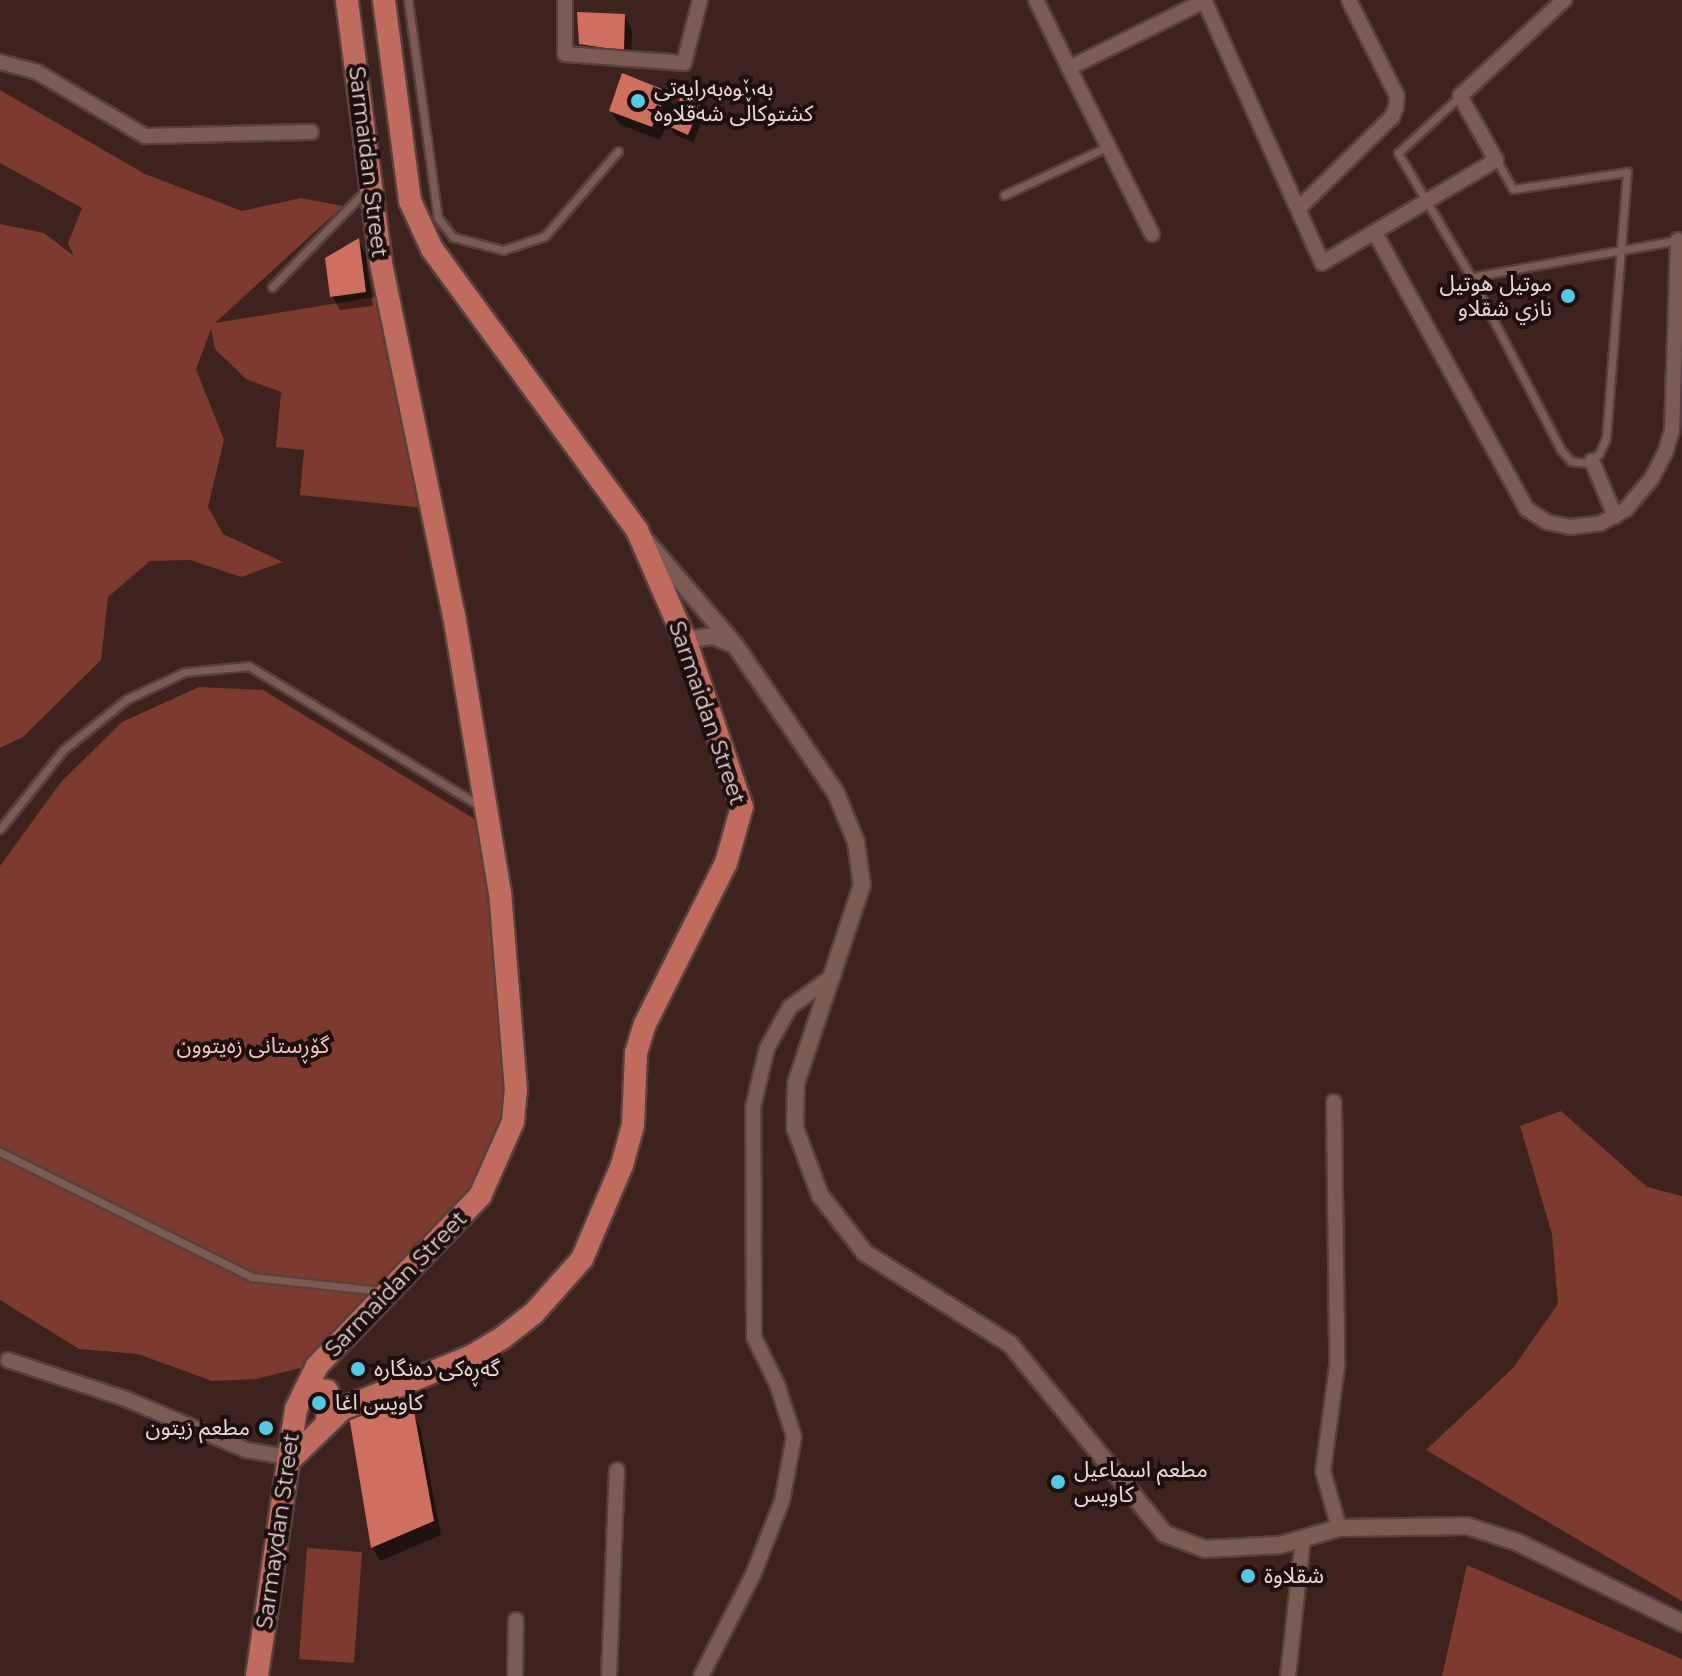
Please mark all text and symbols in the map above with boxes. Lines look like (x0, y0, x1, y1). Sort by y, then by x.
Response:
street label: Sarmaidan Street (343, 65, 393, 259)
place label: بەڕێوەبەرایەتی کشتوکاڵی شەقلاوە (654, 75, 813, 126)
marker: بەڕێوەبەرایەتی کشتوکاڵی شەقلاوە (629, 92, 647, 110)
place label: موتيل هوتيل نازي شقلاو (1440, 270, 1552, 322)
marker: موتيل هوتيل نازي شقلاو (1559, 287, 1577, 305)
street label: Sarmaidan Street (663, 618, 751, 808)
park label: گۆڕستانی زەیتوون (177, 1033, 329, 1059)
street label: Sarmaidan Street (320, 1206, 472, 1362)
place label: گەڕەکی دەنگارە (374, 1356, 500, 1382)
marker: گەڕەکی دەنگارە (349, 1360, 367, 1378)
place label: كاويس اغا (335, 1390, 423, 1416)
marker: كاويس اغا (310, 1394, 328, 1412)
place label: مطعم زيتون (146, 1415, 250, 1441)
marker: مطعم زيتون (257, 1419, 275, 1437)
street label: Sarmaydan Street (251, 1431, 305, 1631)
place label: مطعم اسماعیل کاویس (1074, 1456, 1208, 1508)
marker: مطعم اسماعیل کاویس (1049, 1473, 1067, 1491)
place label: شقلاوة (1264, 1563, 1324, 1589)
marker: شقلاوة (1239, 1567, 1257, 1585)

